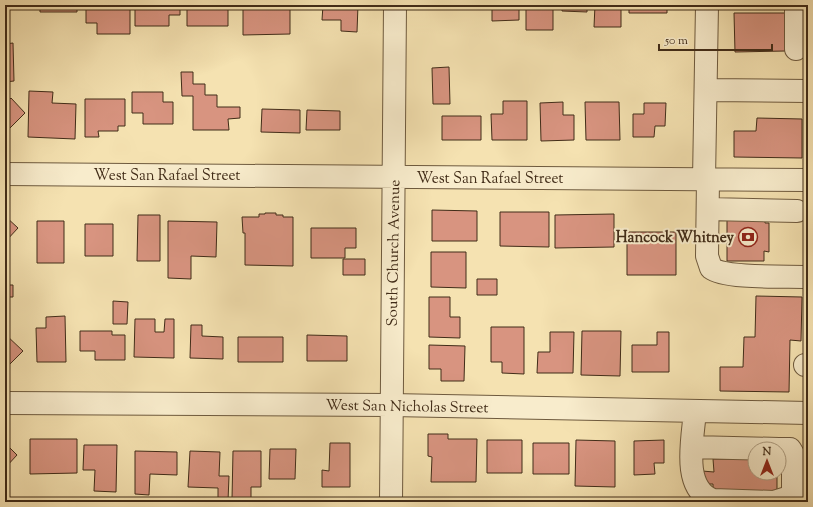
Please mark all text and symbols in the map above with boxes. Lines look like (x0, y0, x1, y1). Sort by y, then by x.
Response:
scale bar (659, 26, 772, 52)
text: 50 m (664, 32, 688, 50)
street label: West San Rafael Street (94, 166, 240, 187)
street label: West San Rafael Street (417, 169, 563, 190)
street label: South Church Avenue (383, 179, 406, 327)
bank icon: Hancock Whitney (737, 226, 759, 248)
place label: Hancock Whitney (616, 228, 735, 249)
street label: West San Nicholas Street (325, 396, 489, 419)
north arrow (747, 441, 787, 481)
text: N (762, 444, 772, 460)

